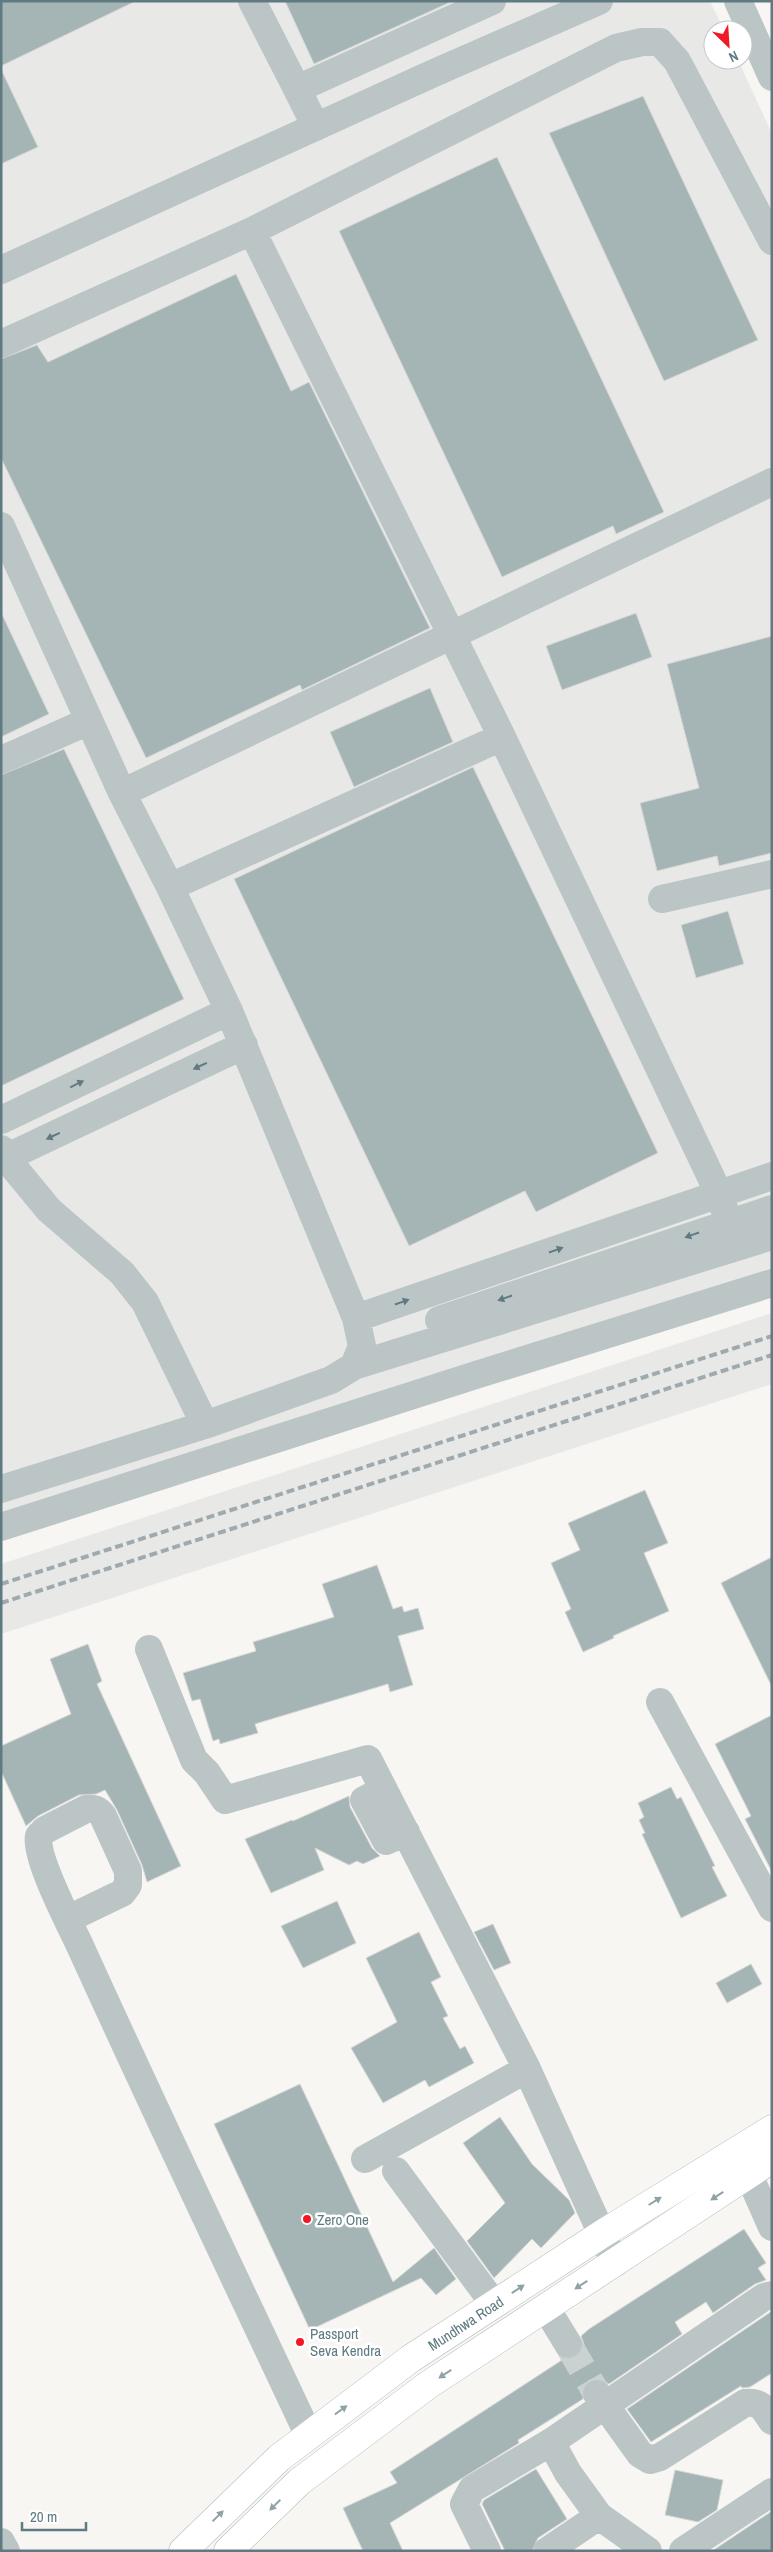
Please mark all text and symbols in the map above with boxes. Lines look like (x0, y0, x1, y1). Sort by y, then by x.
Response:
north arrow (703, 20, 753, 70)
text: N (726, 47, 741, 67)
one-way arrow (193, 1062, 207, 1070)
one-way arrow (70, 1079, 84, 1087)
one-way arrow (46, 1132, 60, 1140)
one-way arrow (685, 1232, 700, 1239)
one-way arrow (549, 1246, 564, 1254)
one-way arrow (497, 1294, 512, 1302)
one-way arrow (395, 1298, 410, 1306)
one-way arrow (710, 2191, 723, 2201)
one-way arrow (648, 2196, 661, 2206)
place label: Zero One (317, 2209, 369, 2230)
marker: Zero One (301, 2213, 313, 2225)
one-way arrow (574, 2280, 588, 2290)
one-way arrow (511, 2284, 524, 2293)
street label: Mundhwa Road (424, 2291, 507, 2355)
place label: Passport Seva Kendra (310, 2323, 381, 2361)
marker: Passport Seva Kendra (294, 2336, 306, 2348)
one-way arrow (438, 2370, 452, 2379)
one-way arrow (334, 2405, 347, 2416)
one-way arrow (269, 2499, 281, 2511)
scale bar (22, 2500, 86, 2532)
text: 20 m (30, 2506, 57, 2527)
one-way arrow (212, 2511, 224, 2523)

